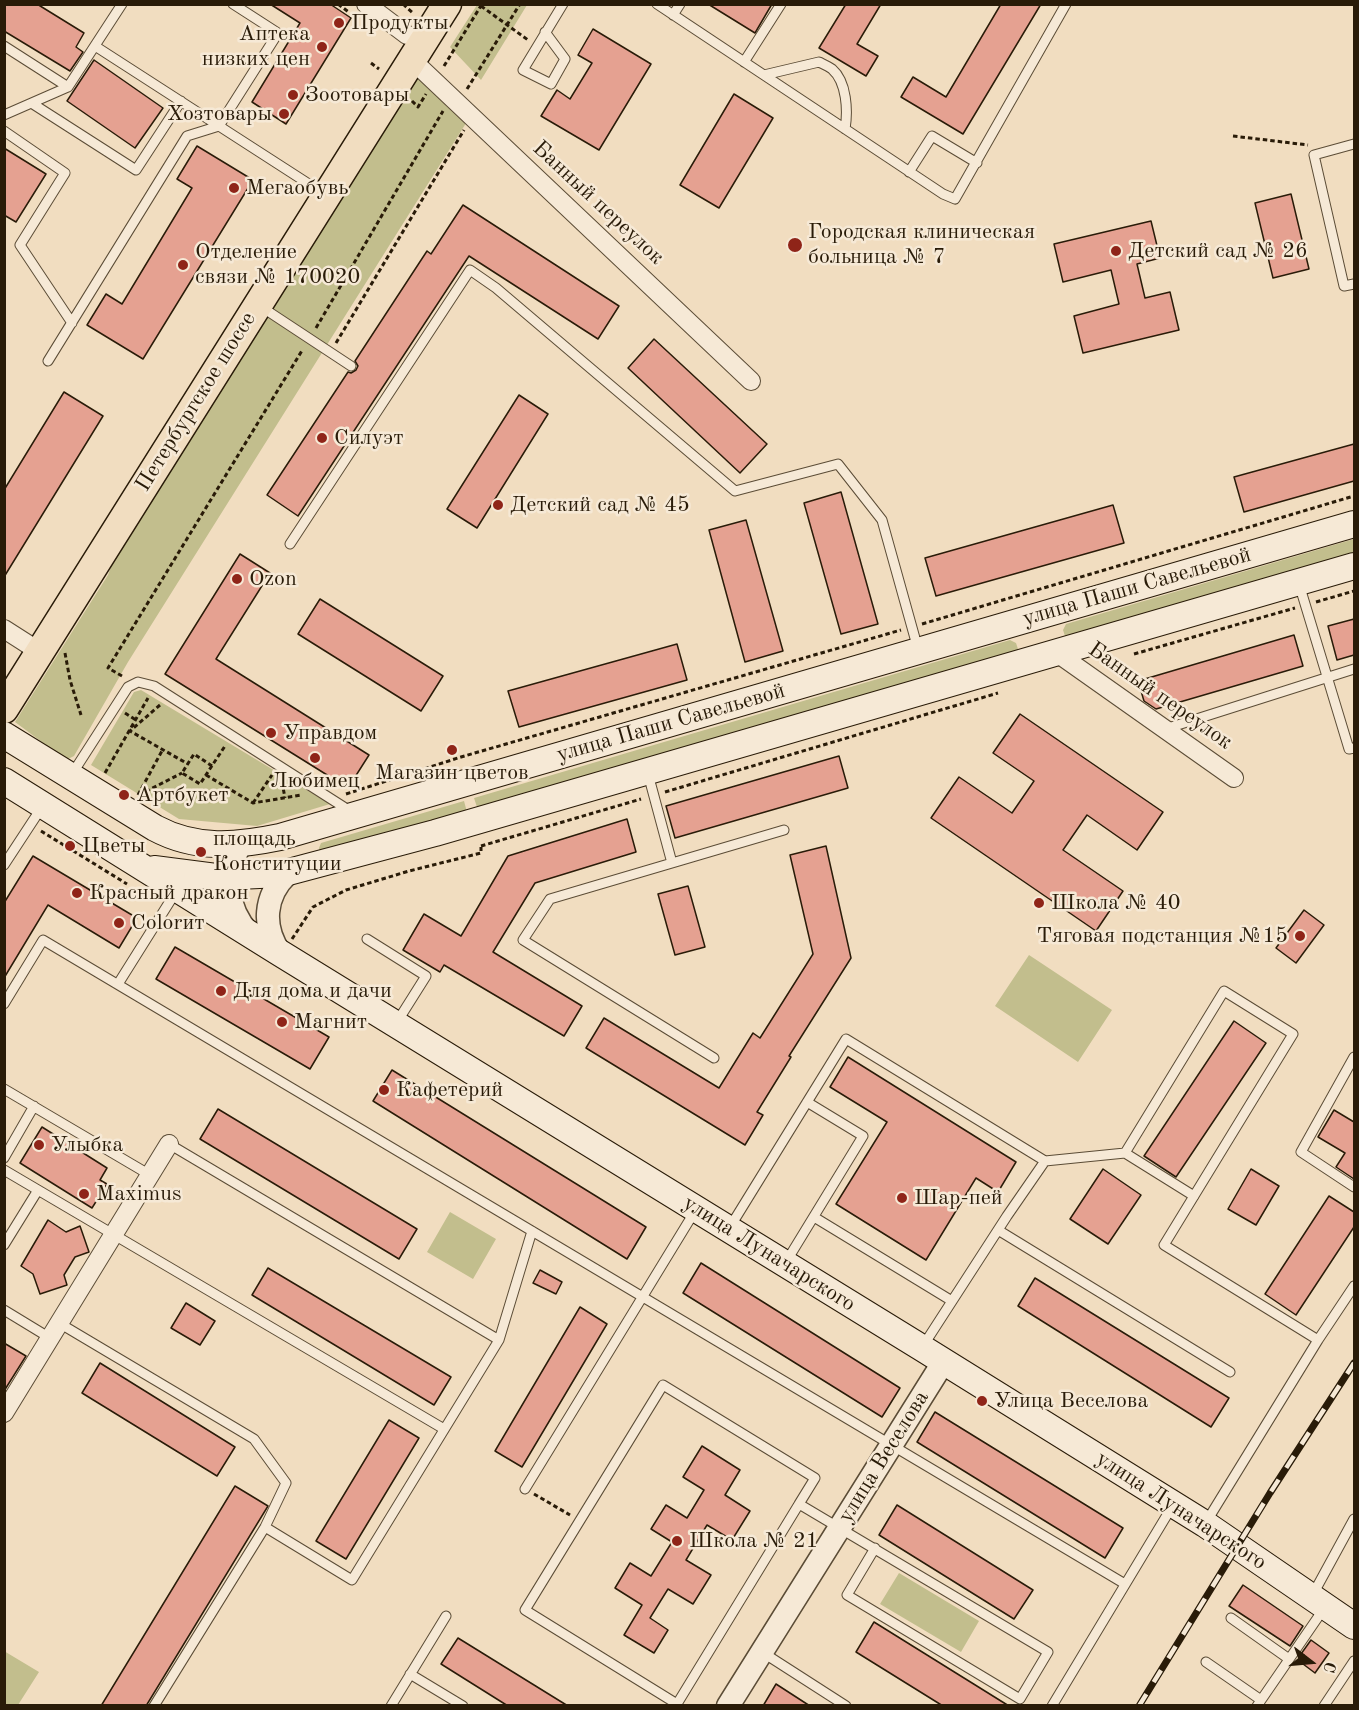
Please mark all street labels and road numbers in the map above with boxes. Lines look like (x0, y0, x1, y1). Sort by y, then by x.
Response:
street label: Банный переулок (527, 135, 669, 271)
street label: Петербургское шоссе (130, 307, 262, 497)
street label: улица Паши Савельевой (1020, 542, 1254, 632)
street label: Банный переулок (1083, 636, 1237, 756)
street label: улица Паши Савельевой (554, 678, 788, 768)
street label: улица Луначарского (678, 1190, 860, 1318)
street label: улица Веселова (833, 1386, 935, 1528)
street label: улица Луначарского (1091, 1446, 1271, 1576)

